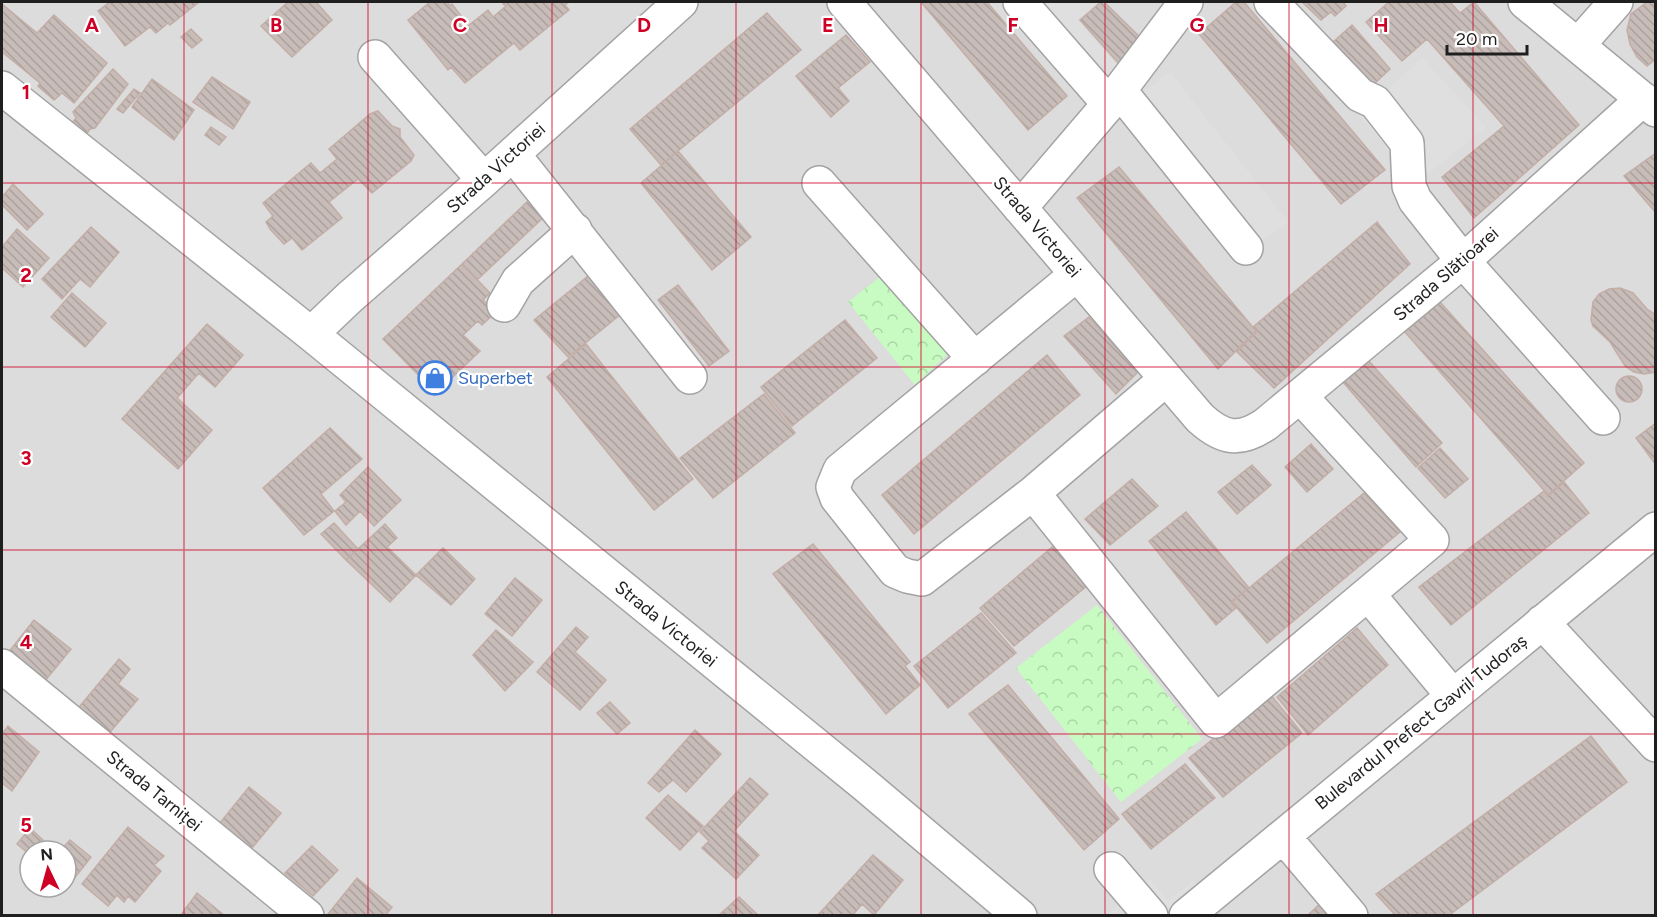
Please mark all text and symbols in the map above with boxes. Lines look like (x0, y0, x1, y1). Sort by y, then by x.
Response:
text: A (85, 13, 100, 37)
text: B (270, 13, 282, 37)
text: C (453, 13, 467, 37)
text: D (637, 13, 651, 37)
text: E (822, 13, 834, 37)
text: F (1007, 13, 1019, 37)
text: G (1190, 13, 1205, 37)
text: H (1374, 13, 1389, 37)
scale bar (1447, 18, 1526, 56)
text: 20 m (1456, 28, 1497, 50)
text: 1 (22, 80, 30, 104)
street label: Strada Victoriei (442, 118, 550, 218)
street label: Strada Victoriei (988, 172, 1086, 282)
street label: Strada Slătioarei (1389, 222, 1503, 326)
text: 2 (20, 263, 32, 287)
shop icon: Superbet (417, 360, 453, 396)
place label: Superbet (458, 367, 533, 389)
text: 3 (20, 446, 32, 470)
street label: Strada Victoriei (610, 576, 722, 672)
text: 4 (20, 630, 33, 654)
street label: Bulevardul Prefect Gavril Tudoraș (1311, 630, 1531, 814)
street label: Strada Tarniței (102, 746, 206, 836)
text: 5 (20, 813, 32, 837)
north arrow (18, 839, 78, 899)
text: N (40, 845, 54, 865)

